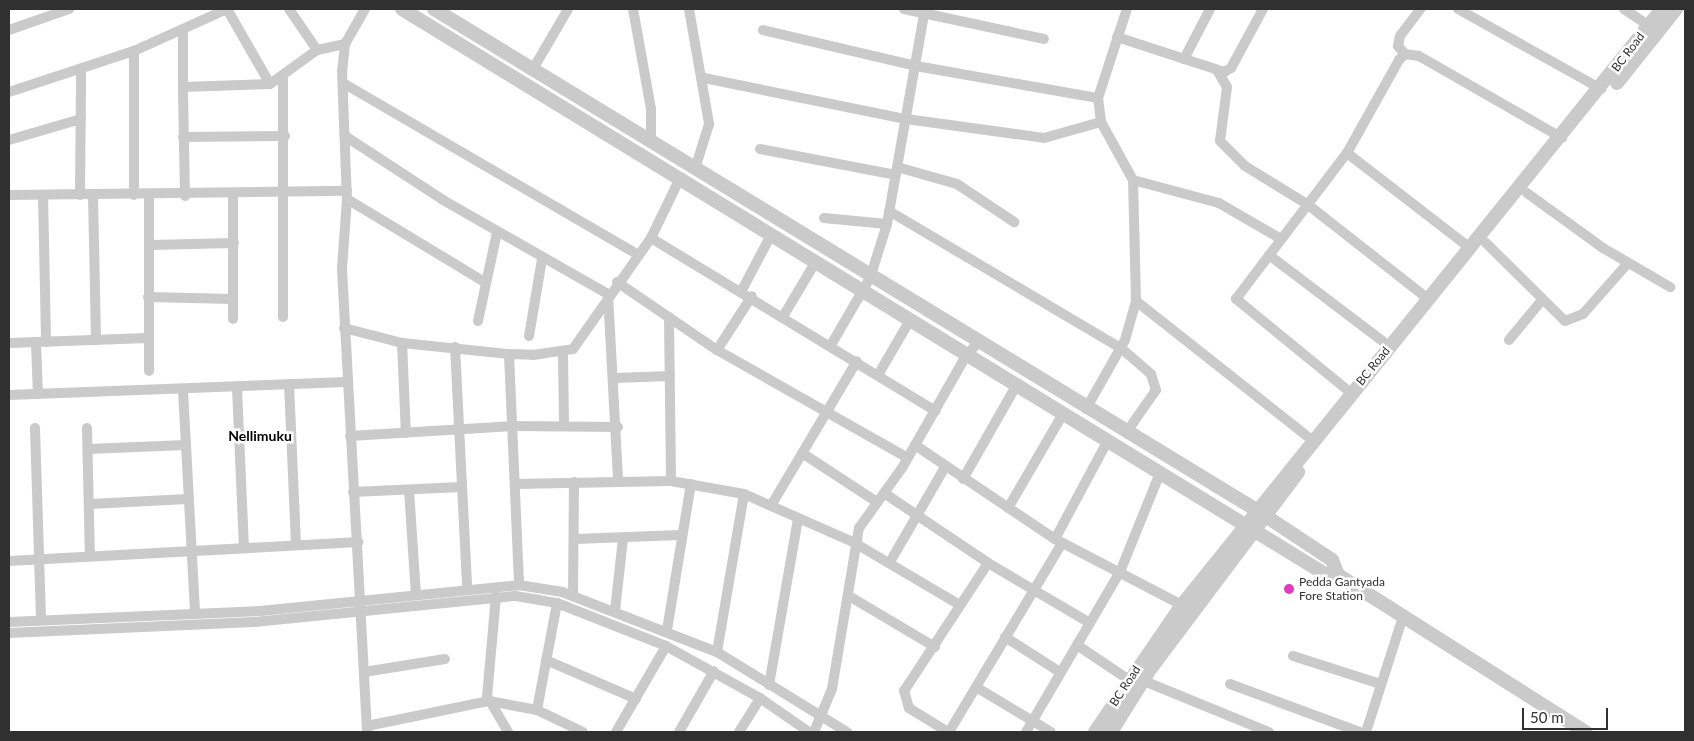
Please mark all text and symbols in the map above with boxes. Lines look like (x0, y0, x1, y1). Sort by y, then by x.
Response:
street label: BC Road (1609, 30, 1647, 74)
street label: BC Road (1353, 344, 1393, 388)
district label: Nellimuku (228, 428, 292, 444)
place label: Pedda Gantyada Fore Station (1299, 575, 1385, 603)
marker: Pedda Gantyada Fore Station (1283, 583, 1295, 595)
street label: BC Road (1107, 663, 1143, 709)
scale bar (1524, 698, 1610, 730)
text: 50 m (1530, 708, 1564, 726)

